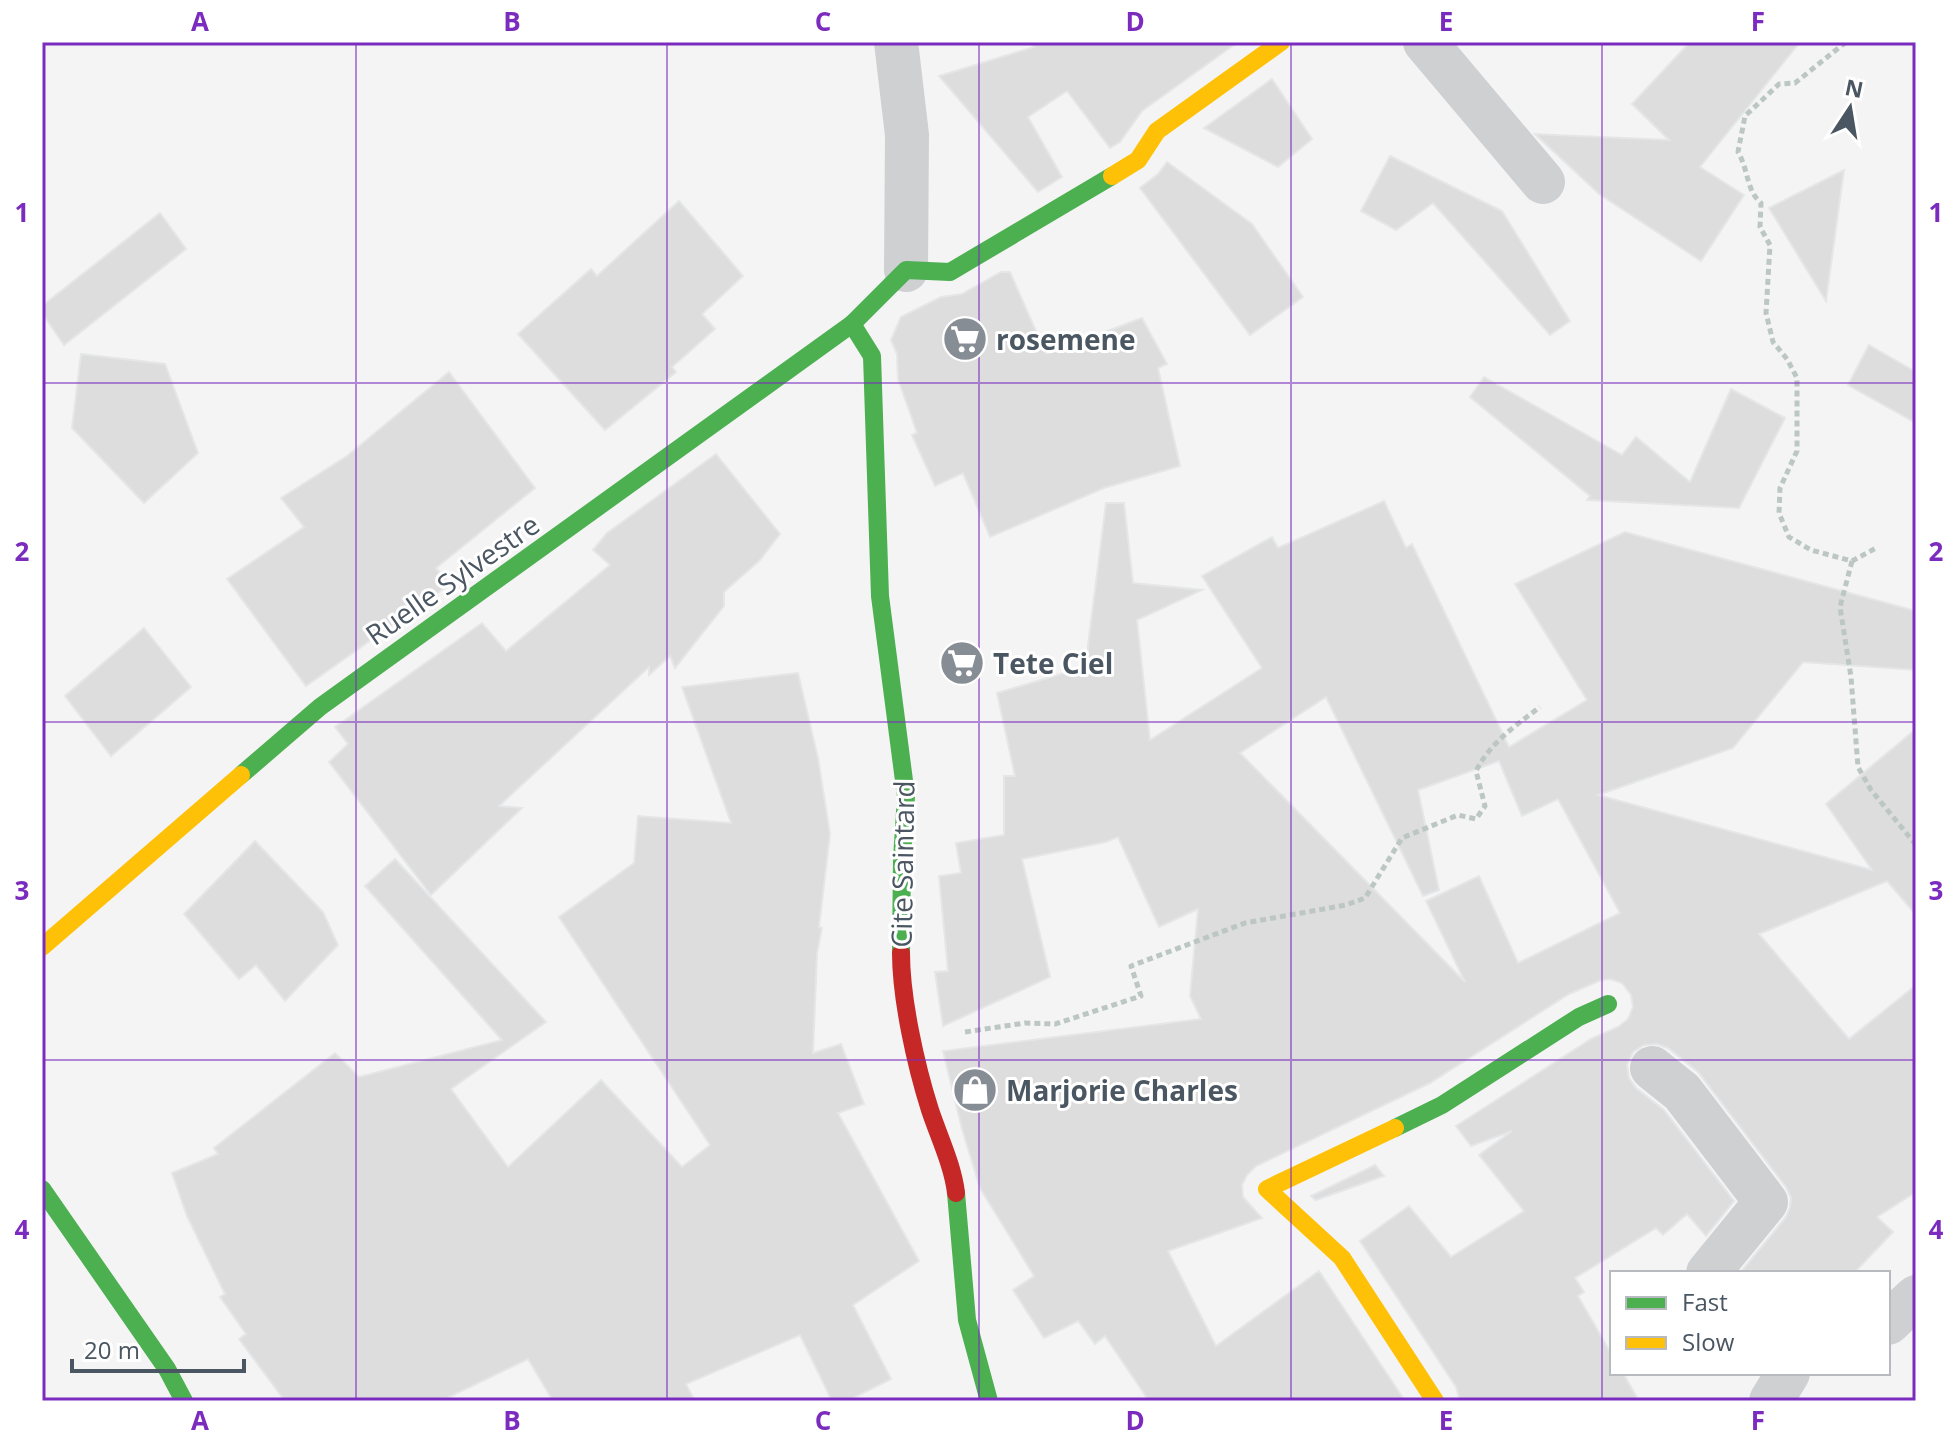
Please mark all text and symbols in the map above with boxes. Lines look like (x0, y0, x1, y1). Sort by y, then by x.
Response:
text: A (191, 3, 209, 39)
text: B (503, 3, 521, 39)
text: C (815, 3, 831, 39)
text: D (1125, 3, 1145, 39)
text: E (1439, 3, 1453, 39)
text: F (1751, 3, 1765, 39)
north arrow (1810, 68, 1890, 148)
text: N (1842, 71, 1866, 104)
text: 1 (15, 194, 29, 230)
text: 1 (1929, 194, 1943, 230)
supermarket icon: rosemene (941, 315, 989, 363)
place label: rosemene (996, 320, 1136, 358)
street label: Ruelle Sylvestre (358, 505, 546, 653)
text: 2 (15, 533, 30, 569)
text: 2 (1929, 533, 1944, 569)
supermarket icon: Tete Ciel (938, 639, 986, 687)
place label: Tete Ciel (993, 644, 1113, 682)
street label: Cite Saintard (882, 780, 922, 948)
text: 3 (15, 872, 29, 908)
text: 3 (1929, 872, 1943, 908)
shop icon: Marjorie Charles (951, 1066, 999, 1114)
place label: Marjorie Charles (1006, 1071, 1238, 1109)
text: 4 (15, 1211, 30, 1247)
text: 4 (1929, 1211, 1944, 1247)
legend (1610, 1271, 1890, 1375)
text: Fast (1682, 1285, 1728, 1318)
scale bar (72, 1323, 244, 1373)
text: Slow (1682, 1325, 1735, 1358)
text: 20 m (84, 1333, 140, 1366)
text: A (191, 1402, 209, 1438)
text: B (503, 1402, 521, 1438)
text: C (815, 1402, 831, 1438)
text: D (1125, 1402, 1145, 1438)
text: E (1439, 1402, 1453, 1438)
text: F (1751, 1402, 1765, 1438)

